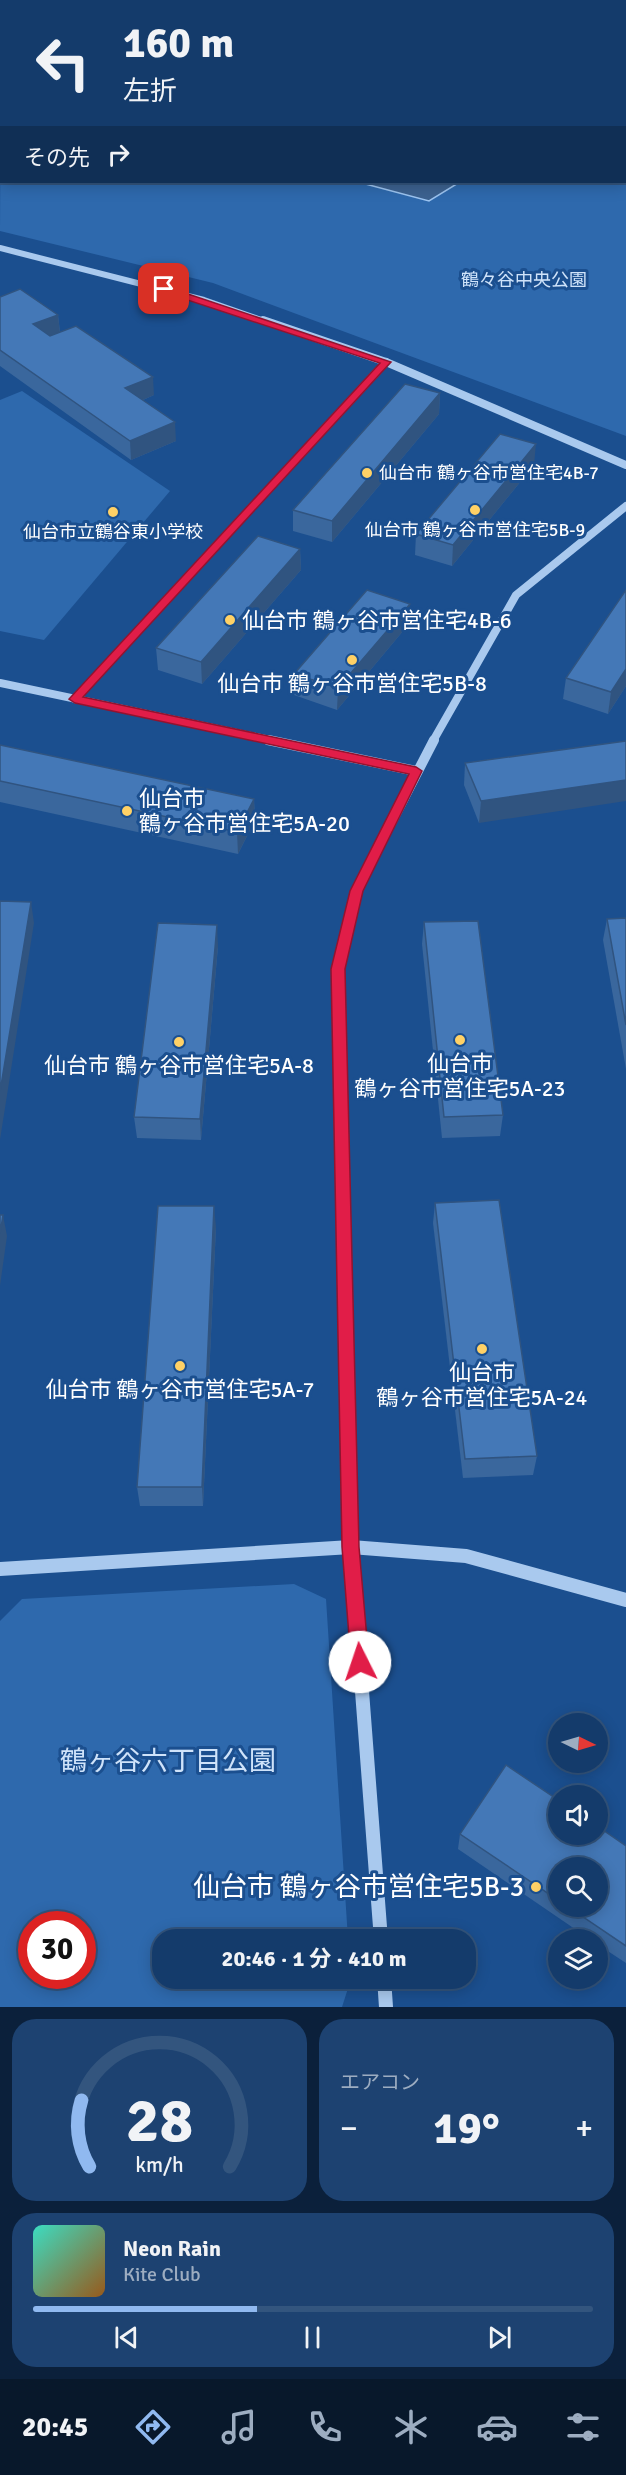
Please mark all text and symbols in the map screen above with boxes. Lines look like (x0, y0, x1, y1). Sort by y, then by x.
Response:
text: 160 m (123, 18, 234, 69)
icon: left (24, 24, 102, 102)
text: 左折 (123, 75, 177, 108)
icon: right (102, 138, 135, 171)
text: その先 (24, 144, 90, 171)
pin (138, 263, 189, 314)
park label: 鶴々谷中央公園 (461, 269, 587, 291)
icon: arrive (147, 272, 180, 305)
place label: 仙台市 鶴ヶ谷市営住宅4B-7 (379, 462, 599, 484)
marker: 仙台市 鶴ヶ谷市営住宅4B-7 (360, 466, 374, 480)
marker: 仙台市 鶴ヶ谷市営住宅5B-9 (468, 503, 482, 517)
marker: 仙台市立鶴谷東小学校 (106, 505, 120, 519)
place label: 仙台市 鶴ヶ谷市営住宅5B-9 (365, 519, 585, 541)
place label: 仙台市立鶴谷東小学校 (23, 521, 203, 543)
place label: 仙台市 鶴ヶ谷市営住宅4B-6 (242, 607, 512, 634)
marker: 仙台市 鶴ヶ谷市営住宅4B-6 (223, 613, 237, 627)
marker: 仙台市 鶴ヶ谷市営住宅5B-8 (345, 653, 359, 667)
place label: 仙台市 鶴ヶ谷市営住宅5B-8 (217, 670, 487, 697)
place label: 仙台市 鶴ヶ谷市営住宅5A-20 (139, 785, 350, 837)
marker: 仙台市 鶴ヶ谷市営住宅5A-20 (120, 804, 134, 818)
marker: 仙台市 鶴ヶ谷市営住宅5A-23 (453, 1033, 467, 1047)
marker: 仙台市 鶴ヶ谷市営住宅5A-8 (172, 1035, 186, 1049)
place label: 仙台市 鶴ヶ谷市営住宅5A-23 (355, 1050, 565, 1102)
place label: 仙台市 鶴ヶ谷市営住宅5A-8 (44, 1052, 314, 1079)
marker: 仙台市 鶴ヶ谷市営住宅5A-24 (475, 1342, 489, 1356)
marker: 仙台市 鶴ヶ谷市営住宅5A-7 (173, 1359, 187, 1373)
place label: 仙台市 鶴ヶ谷市営住宅5A-24 (377, 1359, 588, 1411)
place label: 仙台市 鶴ヶ谷市営住宅5A-7 (46, 1376, 314, 1403)
position arrow (328, 1630, 392, 1694)
north arrow (548, 1713, 608, 1773)
map controls (548, 1713, 608, 1989)
park label: 鶴ヶ谷六丁目公園 (60, 1745, 276, 1778)
button: sound (548, 1785, 608, 1845)
button: search (548, 1857, 608, 1917)
place label: 仙台市 鶴ヶ谷市営住宅5B-3 (193, 1871, 524, 1904)
marker: 仙台市 鶴ヶ谷市営住宅5B-3 (529, 1880, 543, 1894)
speed limit sign: 30 (18, 1911, 96, 1989)
button: layers (548, 1929, 608, 1989)
text: 20:46 · 1 分 · 410 m (222, 1945, 406, 1972)
text: エアコン (340, 2070, 420, 2095)
text: 28 (126, 2082, 193, 2159)
text: 19° (433, 2101, 500, 2156)
text: − (340, 2108, 358, 2149)
text: + (575, 2108, 593, 2149)
text: km/h (135, 2152, 184, 2178)
text: Neon Rain (123, 2235, 221, 2262)
text: Kite Club (123, 2262, 201, 2287)
icon: previous (110, 2321, 143, 2354)
icon: pause (296, 2321, 329, 2354)
icon: next (483, 2321, 516, 2354)
icon: directions (132, 2406, 174, 2448)
icon: music (218, 2406, 260, 2448)
icon: phone (304, 2406, 346, 2448)
icon: climate (390, 2406, 432, 2448)
icon: car (476, 2406, 518, 2448)
icon: filters (562, 2406, 604, 2448)
text: 20:45 (22, 2411, 88, 2444)

